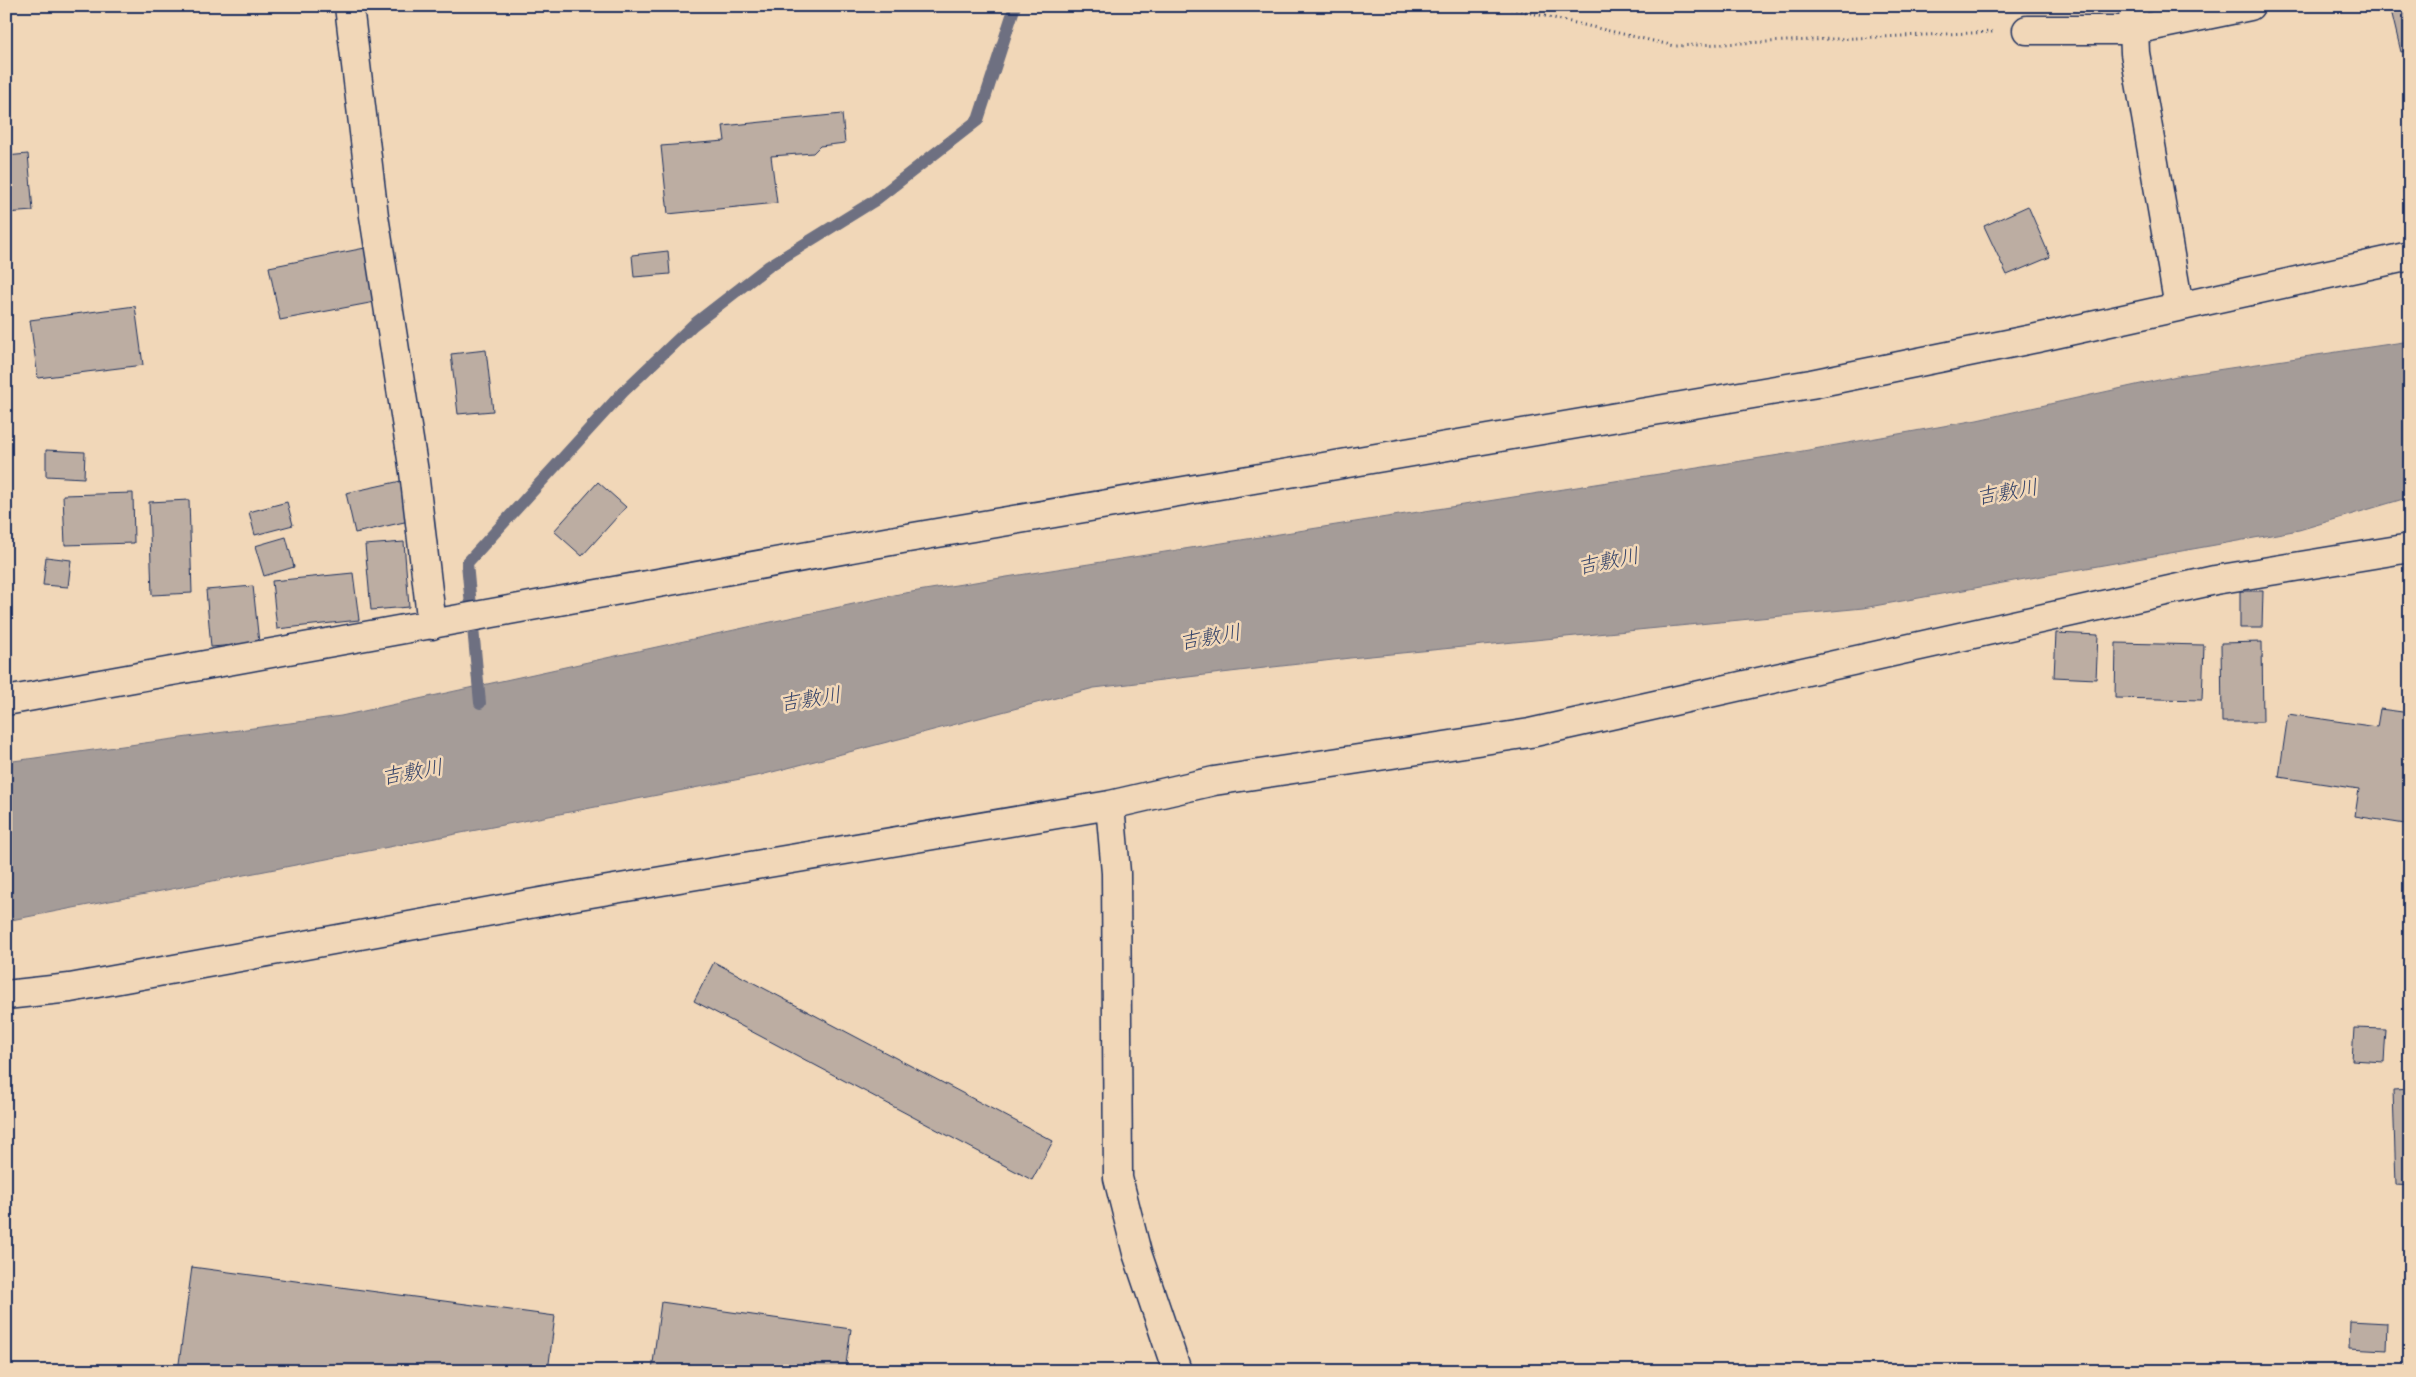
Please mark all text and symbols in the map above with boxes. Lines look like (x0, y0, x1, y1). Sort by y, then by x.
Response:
water label: 吉敷川 (1974, 474, 2041, 514)
water label: 吉敷川 (1575, 542, 1642, 584)
water label: 吉敷川 (1177, 619, 1244, 659)
water label: 吉敷川 (777, 681, 844, 721)
water label: 吉敷川 (379, 754, 446, 794)

